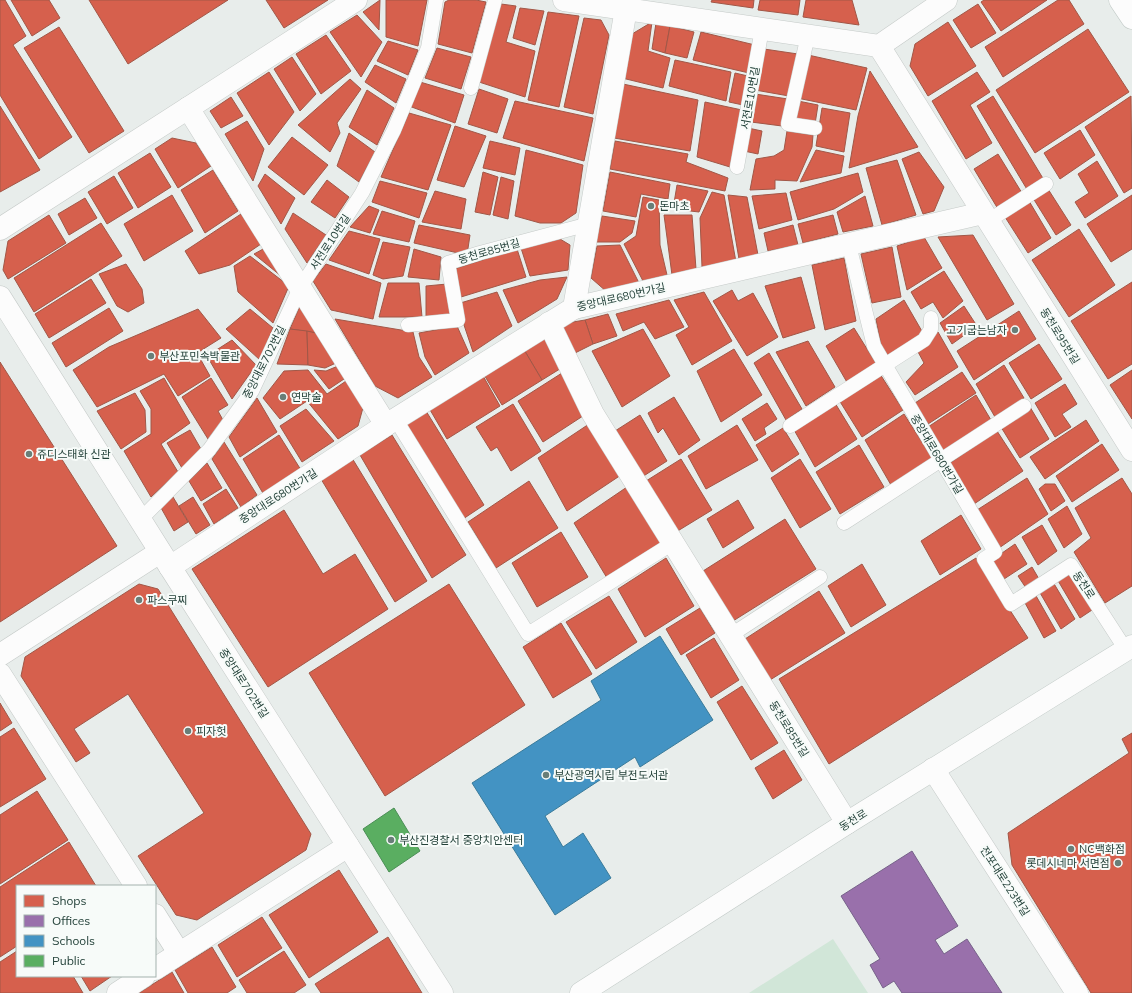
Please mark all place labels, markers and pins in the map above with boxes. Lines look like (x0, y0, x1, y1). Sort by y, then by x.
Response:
place label: 돈마초 (659, 199, 689, 213)
marker: 돈마초 (646, 201, 656, 211)
place label: 고기굽는남자 (946, 323, 1007, 337)
marker: 고기굽는남자 (1010, 325, 1020, 335)
place label: 부산포민속박물관 (159, 349, 240, 363)
marker: 부산포민속박물관 (146, 351, 156, 361)
place label: 연막술 (291, 390, 321, 404)
marker: 연막술 (278, 392, 288, 402)
place label: 쥬디스태화 신관 (37, 447, 111, 461)
marker: 쥬디스태화 신관 (24, 449, 34, 459)
place label: 파스쿠찌 (147, 593, 187, 607)
marker: 파스쿠찌 (134, 595, 144, 605)
place label: 피자헛 (196, 724, 226, 738)
marker: 피자헛 (183, 726, 193, 736)
place label: 부산광역시립 부전도서관 (554, 768, 668, 782)
marker: 부산광역시립 부전도서관 (541, 770, 551, 780)
place label: 부산진경찰서 중앙치안센터 (399, 833, 523, 847)
marker: 부산진경찰서 중앙치안센터 (386, 835, 396, 845)
place label: NC백화점 (1079, 842, 1125, 856)
marker: NC백화점 (1066, 844, 1076, 854)
place label: 롯데시네마 서면점 (1026, 856, 1110, 870)
marker: 롯데시네마 서면점 (1113, 858, 1123, 868)

